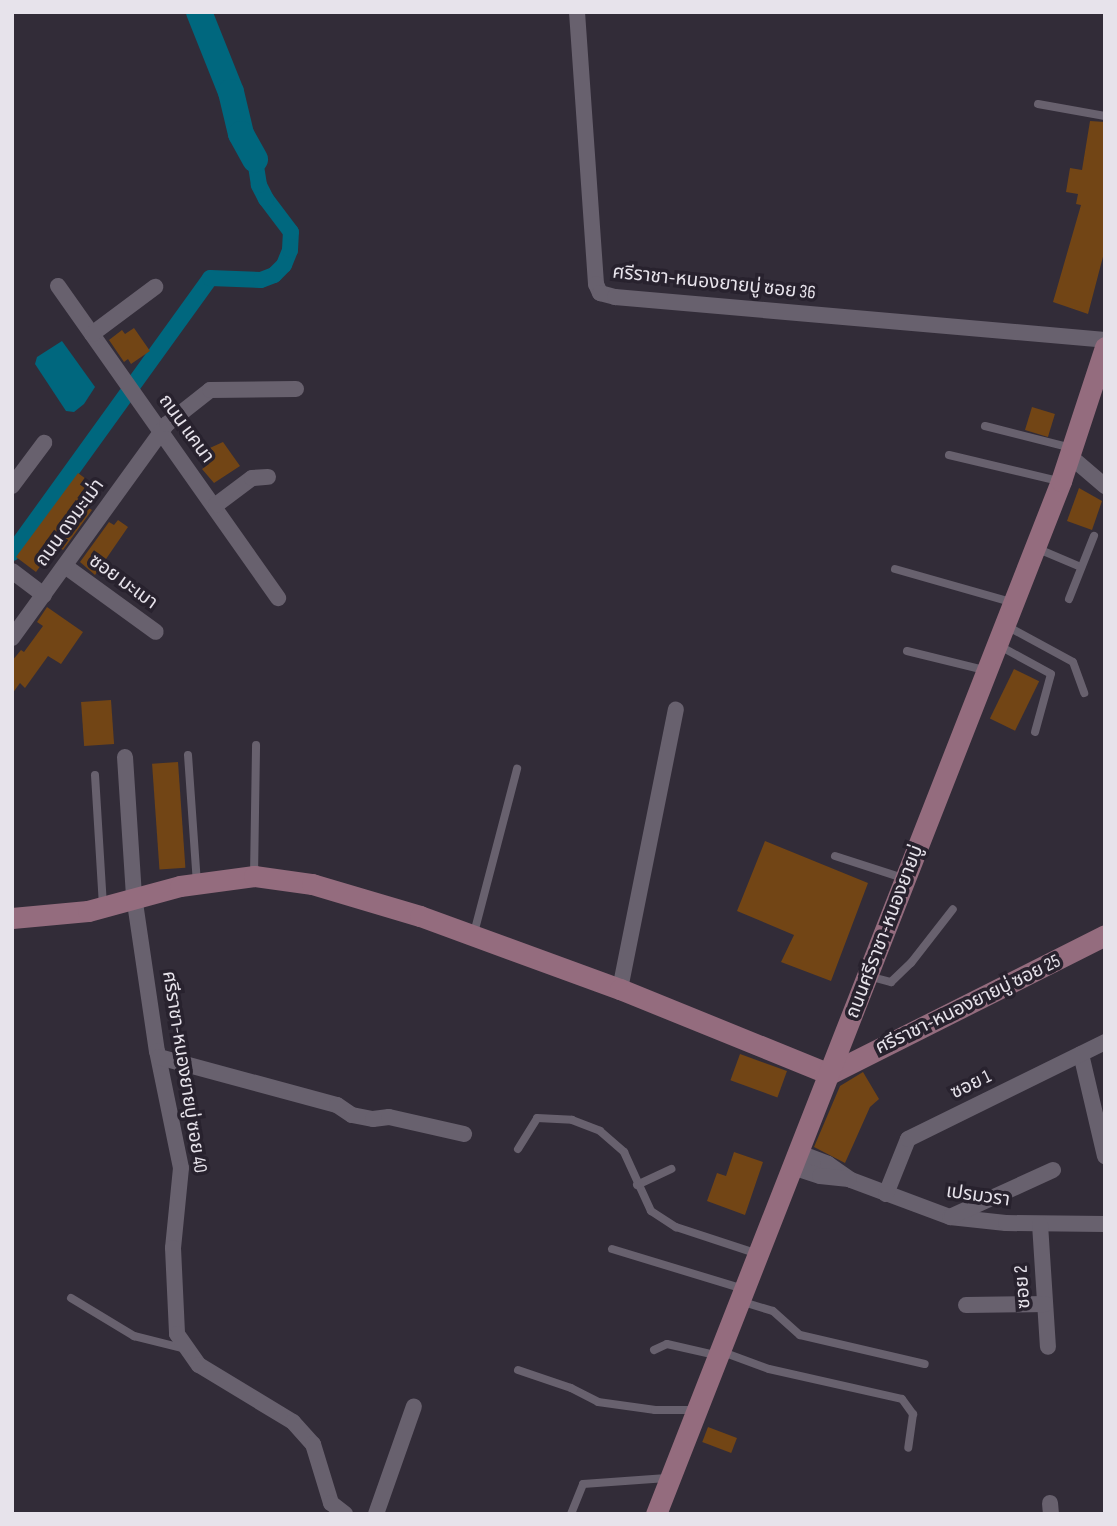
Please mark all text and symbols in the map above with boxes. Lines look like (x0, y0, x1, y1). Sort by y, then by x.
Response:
street label: ศรีราชา-หนองยายบู่ ซอย 36 (611, 261, 817, 305)
street label: ถนน แคนา (153, 390, 219, 468)
street label: ถนน ดงมะเม่า (31, 475, 109, 571)
street label: ซอย มะเมา (84, 550, 162, 614)
street label: ถนนศรีราชา-หนองยายบู่ (841, 842, 929, 1022)
street label: ศรีราชา-หนองยายบู่ ซอย 25 (872, 950, 1064, 1060)
street label: ศรีราชา-หนองยายบู่ ซอย 40 (157, 969, 211, 1175)
street label: ซอย 1 (947, 1065, 995, 1105)
street label: เปรมวรา (945, 1180, 1011, 1212)
street label: ซอย 2 (1010, 1264, 1036, 1310)

